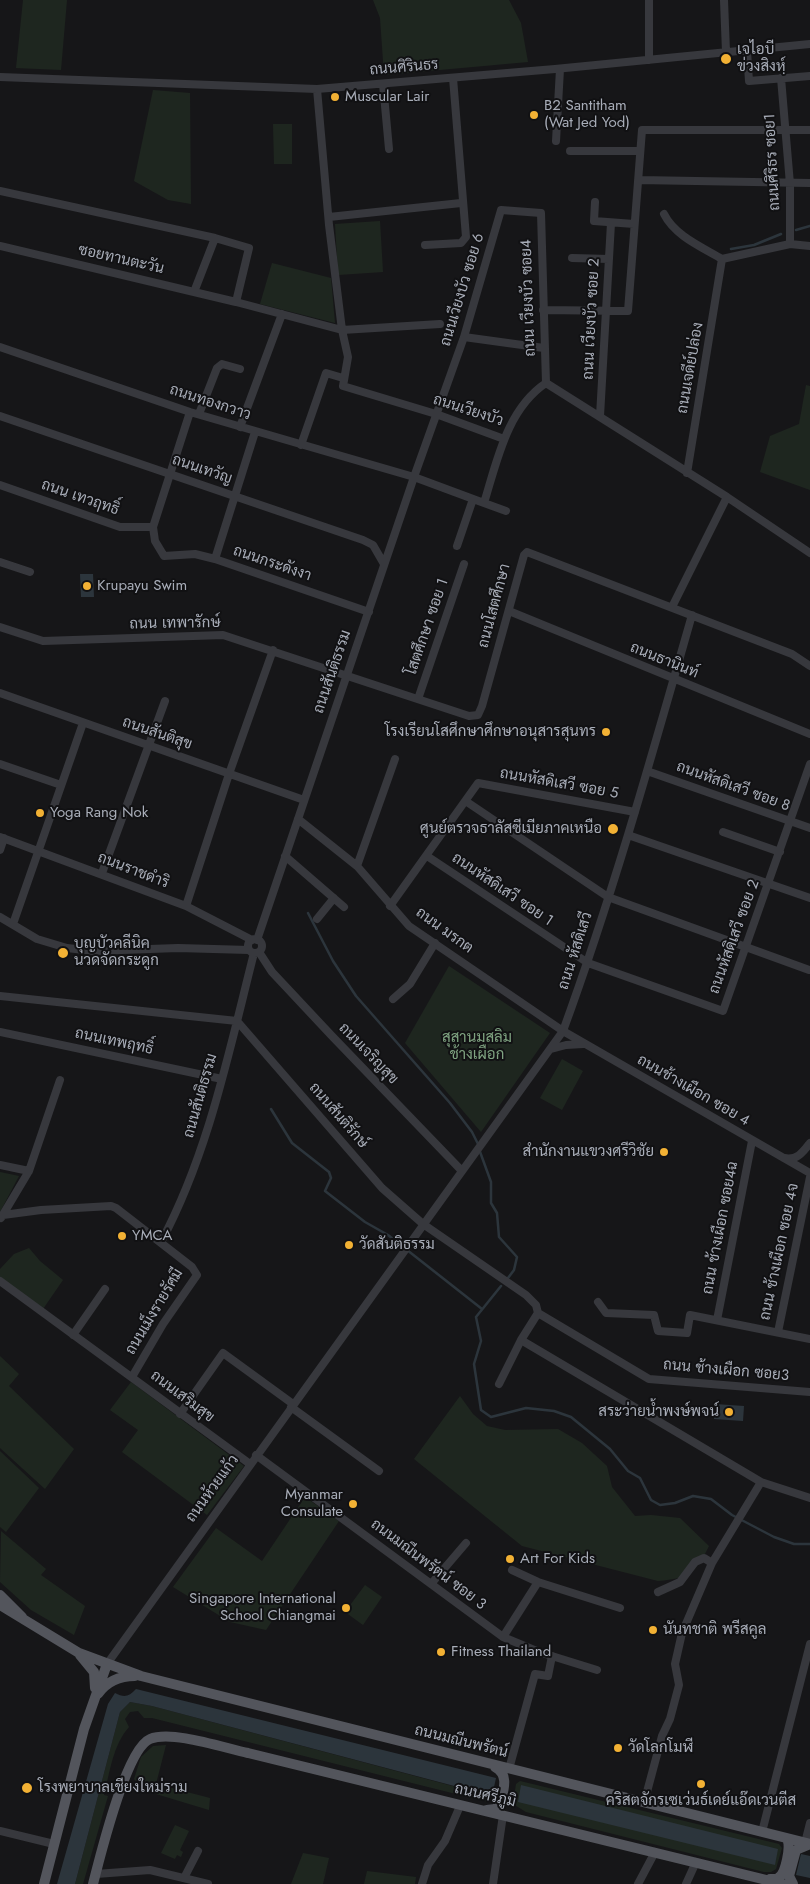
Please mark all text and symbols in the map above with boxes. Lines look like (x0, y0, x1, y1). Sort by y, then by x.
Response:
place label: เจไอบี ข่วงสิงหฺ์ (737, 41, 785, 76)
marker: เจไอบี ข่วงสิงหฺ์ (719, 52, 733, 66)
street label: ถนนศิรินธร (369, 56, 439, 80)
place label: Muscular Lair (345, 88, 429, 106)
marker: Muscular Lair (329, 91, 341, 103)
place label: B2 Santitham (Wat Jed Yod) (544, 97, 630, 132)
marker: B2 Santitham (Wat Jed Yod) (528, 109, 540, 121)
street label: ถนนศิริธร ซอย1 (761, 113, 785, 211)
street label: ถนนเวียงบัว ซอย 6 (437, 231, 489, 349)
street label: ถนน เวียงบัว ซอย4 (518, 239, 540, 357)
street label: ซอยทานตะวัน (76, 241, 166, 279)
street label: ถนน เวียงบัว ซอย 2 (580, 258, 604, 380)
street label: ถนนเจดีย์ปล่อง (674, 321, 708, 415)
street label: ถนนทองกวาว (167, 381, 253, 425)
street label: ถนนเวียงบัว (431, 391, 505, 431)
street label: ถนนเทวัญ (170, 451, 234, 489)
street label: ถนน เทวฤทธิ์ (39, 476, 121, 520)
street label: ถนนกระดังงา (231, 542, 313, 586)
street label: ถนนโสตศึกษา (475, 562, 515, 650)
street label: โสตศึกษา ซอย 1 (403, 576, 453, 678)
place label: Krupayu Swim (97, 577, 187, 595)
marker: Krupayu Swim (81, 580, 93, 592)
street label: ถนน เทพารักษ์ (129, 614, 221, 634)
street label: ถนนสันติธรรม (310, 628, 356, 716)
street label: ถนนธานินท์ (627, 639, 701, 683)
street label: ถนนสันติสุข (120, 714, 194, 754)
place label: โรงเรียนโสศึกษาศึกษาอนุสารสุนทร (385, 723, 596, 741)
marker: โรงเรียนโสศึกษาศึกษาอนุสารสุนทร (600, 726, 612, 738)
street label: ถนนหัสดิเสวี ซอย 8 (674, 758, 792, 816)
street label: ถนนหัสดิเสวี ซอย 5 (498, 765, 620, 803)
place label: Yoga Rang Nok (50, 804, 148, 822)
marker: Yoga Rang Nok (34, 807, 46, 819)
place label: ศูนย์ตรวจธาลัสซีเมียภาคเหนือ (420, 820, 602, 838)
marker: ศูนย์ตรวจธาลัสซีเมียภาคเหนือ (606, 822, 620, 836)
street label: ถนนราชดำริ (95, 849, 171, 893)
street label: ถนนหัสดิเสวี ซอย 1 (448, 849, 556, 931)
street label: ถนนหัสดิเสวี ซอย 2 (706, 877, 764, 997)
street label: ถนน มรกต (412, 904, 476, 958)
street label: ถนน หัสดิเสวี (555, 910, 597, 992)
place label: บุญบัวคลีนิค นวดจัดกระดูก (74, 935, 159, 970)
marker: บุญบัวคลีนิค นวดจัดกระดูก (56, 946, 70, 960)
street label: ถนนเจริญสุข (334, 1020, 402, 1088)
street label: ถนนเทพฤทธิ์ (73, 1025, 155, 1059)
park label: สุสานมุสลิม ช้างเผือก (442, 1029, 512, 1064)
street label: ถนนสันติธรรม (180, 1052, 222, 1140)
street label: ถนนช้างเผือก ซอย 4 (634, 1052, 752, 1130)
street label: ถนนสันติรักษ์ (305, 1079, 371, 1153)
place label: สำนักงานแขวงศรีวิชัย (522, 1143, 654, 1161)
marker: สำนักงานแขวงศรีวิชัย (658, 1146, 670, 1158)
street label: ถนน ช้างเผือก ซอย4ฉ (699, 1160, 743, 1296)
street label: ถนน ช้างเผือก ซอย 4จ (757, 1182, 803, 1322)
place label: YMCA (132, 1227, 173, 1245)
marker: YMCA (116, 1230, 128, 1242)
place label: วัดสันติธรรม (359, 1236, 435, 1254)
marker: วัดสันติธรรม (343, 1239, 355, 1251)
street label: ถนนเม็งรายรัศมี (122, 1266, 188, 1358)
street label: ถนน ช้างเผือก ซอย3 (662, 1357, 790, 1385)
street label: ถนนเสริมสุข (147, 1367, 217, 1427)
place label: สระว่ายน้ำพงษ์พจน์ (598, 1403, 719, 1421)
marker: สระว่ายน้ำพงษ์พจน์ (723, 1406, 735, 1418)
street label: ถนนห้วยแก้ว (183, 1452, 243, 1526)
place label: Myanmar Consulate (281, 1486, 343, 1521)
marker: Myanmar Consulate (347, 1498, 359, 1510)
street label: ถนนมณีนพรัตน์ ซอย 3 (367, 1516, 489, 1614)
place label: Art For Kids (520, 1550, 595, 1568)
marker: Art For Kids (504, 1553, 516, 1565)
place label: Singapore International School Chiangmai (189, 1590, 336, 1625)
marker: Singapore International School Chiangmai (340, 1602, 352, 1614)
place label: นันทชาติ พรีสคูล (663, 1621, 766, 1639)
marker: นันทชาติ พรีสคูล (647, 1624, 659, 1636)
place label: Fitness Thailand (451, 1643, 551, 1661)
marker: Fitness Thailand (435, 1646, 447, 1658)
street label: ถนนมณีนพรัตน์ (412, 1722, 510, 1762)
place label: วัดโลกโมฬี (628, 1739, 693, 1757)
marker: วัดโลกโมฬี (612, 1742, 624, 1754)
marker: คริสตจักรเซเว่นธ์เดย์แอ๊ดเวนตีส (695, 1778, 707, 1790)
place label: โรงพยาบาลเชียงใหม่ราม (38, 1779, 187, 1797)
street label: ถนนศรีภูมิ (452, 1780, 518, 1812)
marker: โรงพยาบาลเชียงใหม่ราม (20, 1781, 34, 1795)
place label: คริสตจักรเซเว่นธ์เดย์แอ๊ดเวนตีส (606, 1792, 796, 1810)

